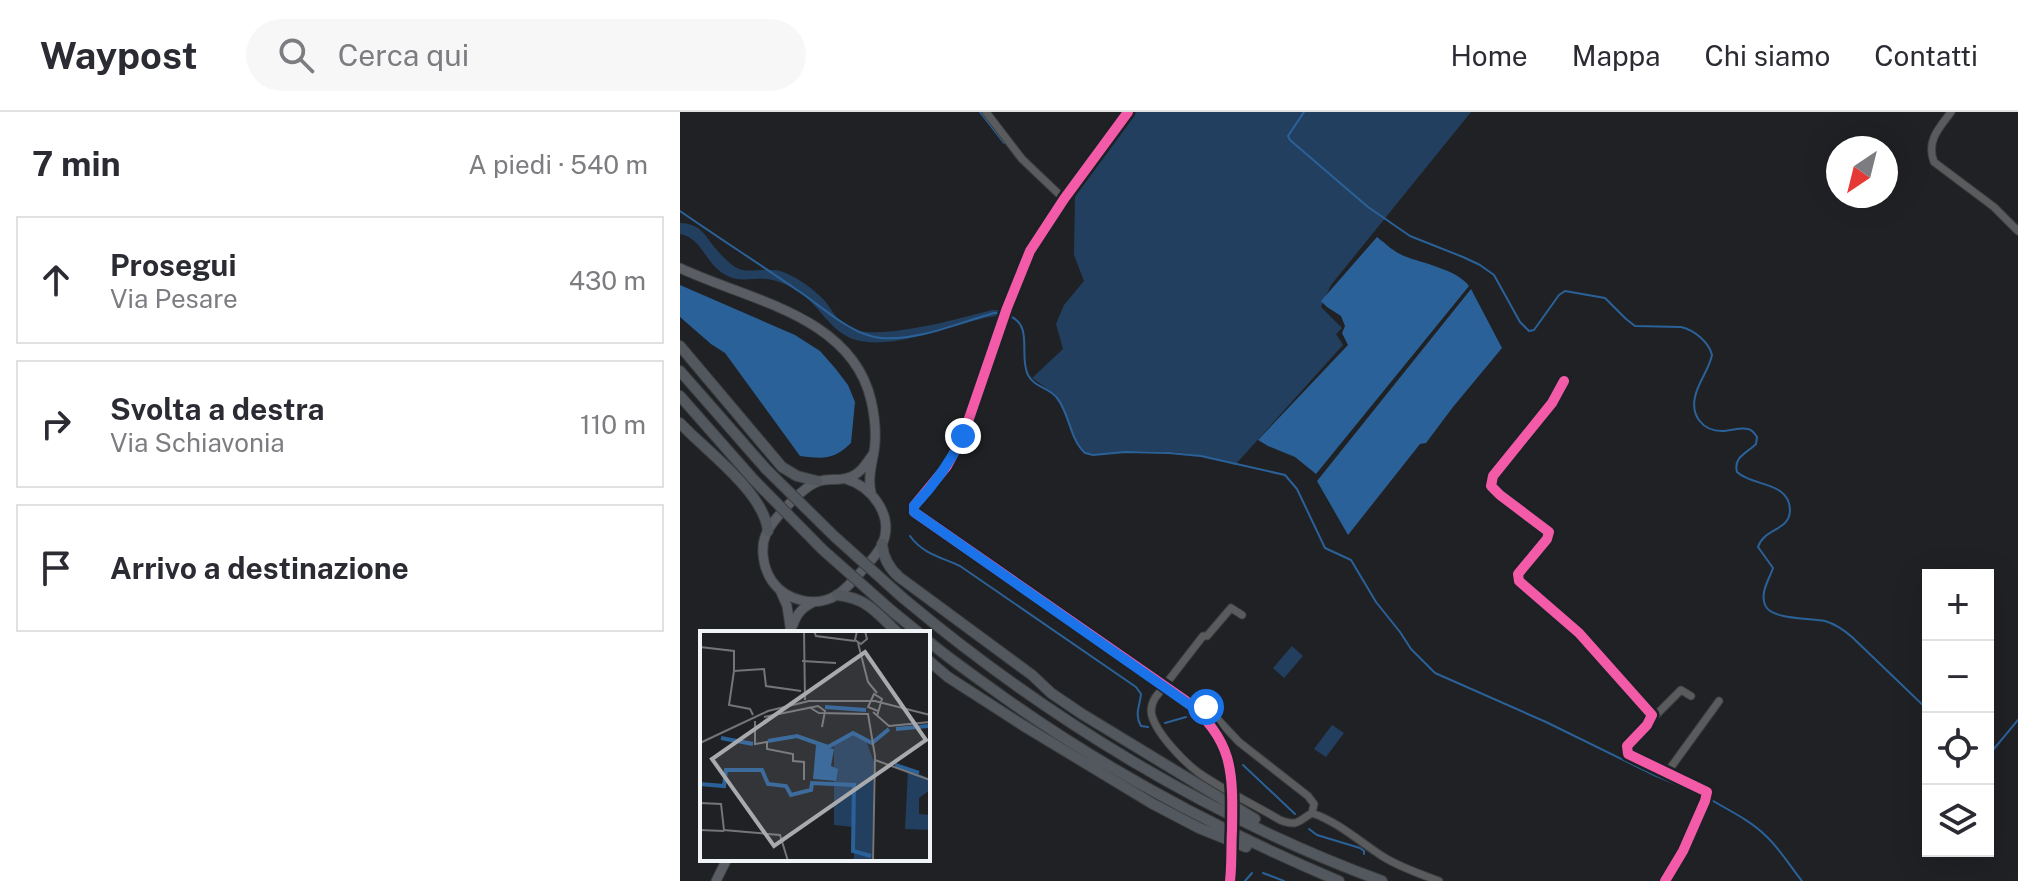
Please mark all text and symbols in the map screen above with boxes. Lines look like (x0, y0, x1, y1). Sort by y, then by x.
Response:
search box (246, 19, 806, 91)
text: Waypost (40, 33, 198, 78)
icon: search (274, 33, 318, 77)
text: Cerca qui (338, 37, 469, 73)
text: Home (1451, 39, 1528, 72)
text: Mappa (1572, 39, 1661, 72)
text: Chi siamo (1705, 39, 1830, 72)
text: Contatti (1874, 39, 1978, 72)
north arrow (1826, 136, 1898, 208)
text: 7 min (32, 144, 121, 184)
text: A piedi · 540 m (468, 149, 648, 180)
text: Prosegui (110, 247, 237, 283)
icon: ahead (34, 258, 78, 302)
text: 430 m (569, 265, 646, 296)
text: Via Pesare (110, 283, 238, 314)
text: Svolta a destra (110, 391, 325, 427)
icon: right (34, 402, 78, 446)
text: 110 m (580, 409, 646, 440)
route end (945, 418, 981, 454)
text: Via Schiavonia (110, 427, 285, 458)
icon: arrive (34, 546, 78, 590)
text: Arrivo a destinazione (110, 550, 409, 586)
map controls (1922, 569, 1994, 857)
button: + (1922, 569, 1994, 641)
inset map (700, 631, 930, 861)
button: − (1922, 641, 1994, 713)
route start (1188, 689, 1224, 725)
button: locate (1922, 713, 1994, 785)
button: layers (1922, 785, 1994, 857)

